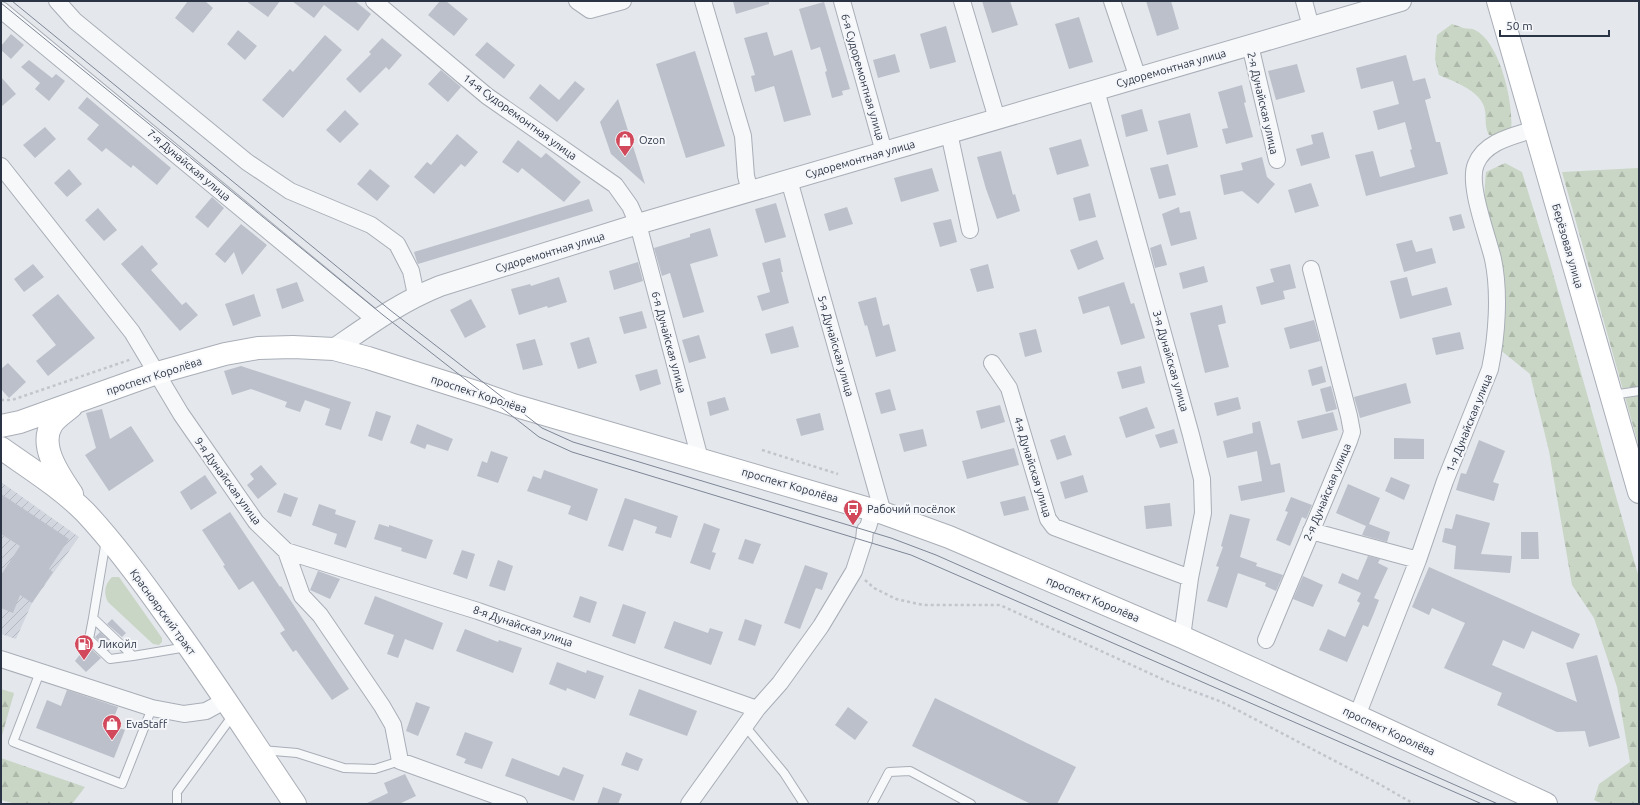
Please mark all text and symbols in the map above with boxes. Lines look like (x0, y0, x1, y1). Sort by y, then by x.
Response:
street label: 6-я Судоремонтная улица (839, 12, 887, 142)
scale bar (1500, 12, 1609, 38)
text: 50 m (1506, 19, 1533, 32)
street label: Судоремонтная улица (1115, 47, 1227, 89)
street label: 2-я Дунайская улица (1245, 51, 1281, 155)
street label: 14-я Судоремонтная улица (461, 72, 579, 162)
street label: 7-я Дунайская улица (145, 127, 233, 203)
shop icon: Ozon (614, 129, 636, 157)
place label: Ozon (639, 134, 665, 146)
street label: Судоремонтная улица (804, 138, 916, 180)
street label: Берёзовая улица (1550, 202, 1586, 290)
street label: Судоремонтная улица (494, 230, 606, 274)
street label: 6-я Дунайская улица (650, 290, 688, 394)
street label: 5-я Дунайская улица (816, 294, 856, 398)
street label: 3-я Дунайская улица (1151, 309, 1191, 413)
street label: проспект Королёва (105, 355, 203, 397)
street label: 1-я Дунайская улица (1444, 372, 1494, 474)
street label: проспект Королёва (430, 373, 528, 415)
street label: 4-я Дунайская улица (1012, 415, 1054, 519)
street label: 9-я Дунайская улица (192, 435, 264, 527)
street label: 2-я Дунайская улица (1301, 441, 1353, 543)
street label: проспект Королёва (740, 465, 840, 505)
bus stop icon: Рабочий посёлок (842, 498, 864, 526)
place label: Рабочий посёлок (867, 503, 956, 515)
street label: Красноярский тракт (128, 567, 198, 657)
street label: проспект Королёва (1045, 574, 1141, 624)
street label: 8-я Дунайская улица (472, 603, 574, 649)
fuel station icon: Ликойл (73, 633, 95, 661)
place label: Ликойл (98, 638, 137, 650)
street label: проспект Королёва (1341, 704, 1437, 758)
shop icon: EvaStaff (101, 713, 123, 741)
place label: EvaStaff (126, 718, 168, 730)

